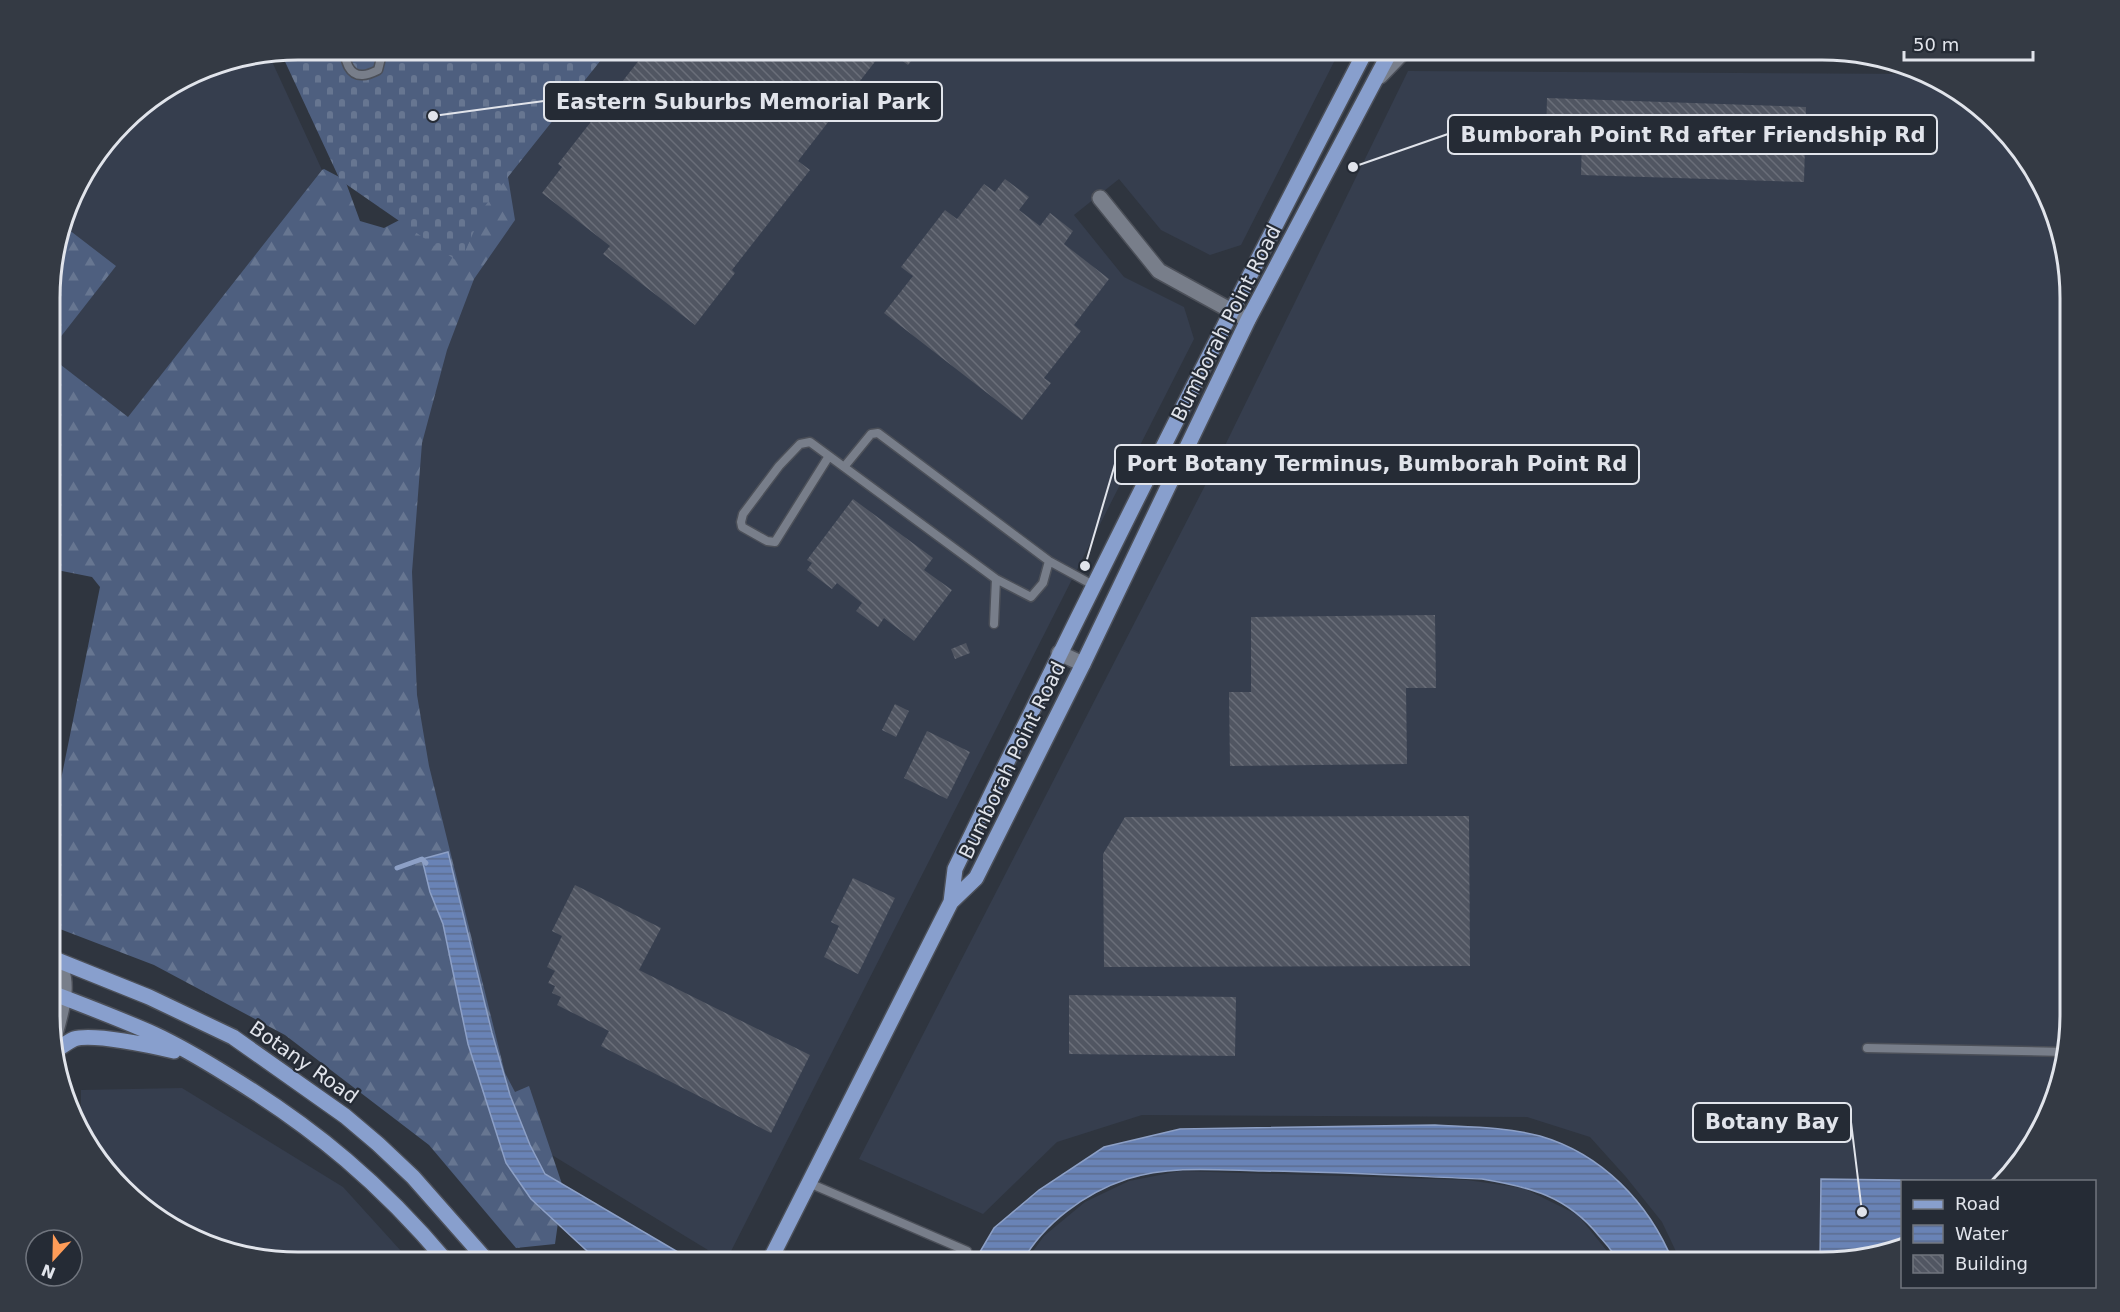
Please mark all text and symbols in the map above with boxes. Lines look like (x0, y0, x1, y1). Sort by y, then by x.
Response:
scale bar (1904, 24, 2033, 62)
text: 50 m (1913, 34, 1959, 55)
callout: Eastern Suburbs Memorial Park (544, 82, 942, 121)
text: Eastern Suburbs Memorial Park (556, 90, 931, 114)
callout: Bumborah Point Rd after Friendship Rd (1448, 115, 1937, 154)
text: Bumborah Point Rd after Friendship Rd (1460, 123, 1926, 147)
street label: Bumborah Point Road (1166, 221, 1286, 425)
callout: Port Botany Terminus, Bumborah Point Rd (1115, 445, 1639, 484)
text: Port Botany Terminus, Bumborah Point Rd (1127, 452, 1627, 476)
street label: Bumborah Point Road (954, 657, 1070, 863)
street label: Botany Road (245, 1016, 363, 1108)
callout: Botany Bay (1693, 1103, 1851, 1142)
text: Botany Bay (1705, 1110, 1839, 1134)
legend (1901, 1180, 2096, 1288)
text: Road (1955, 1193, 2000, 1214)
text: Water (1955, 1223, 2009, 1244)
north arrow (24, 1228, 84, 1288)
text: Building (1955, 1253, 2028, 1274)
text: N (39, 1260, 58, 1283)

